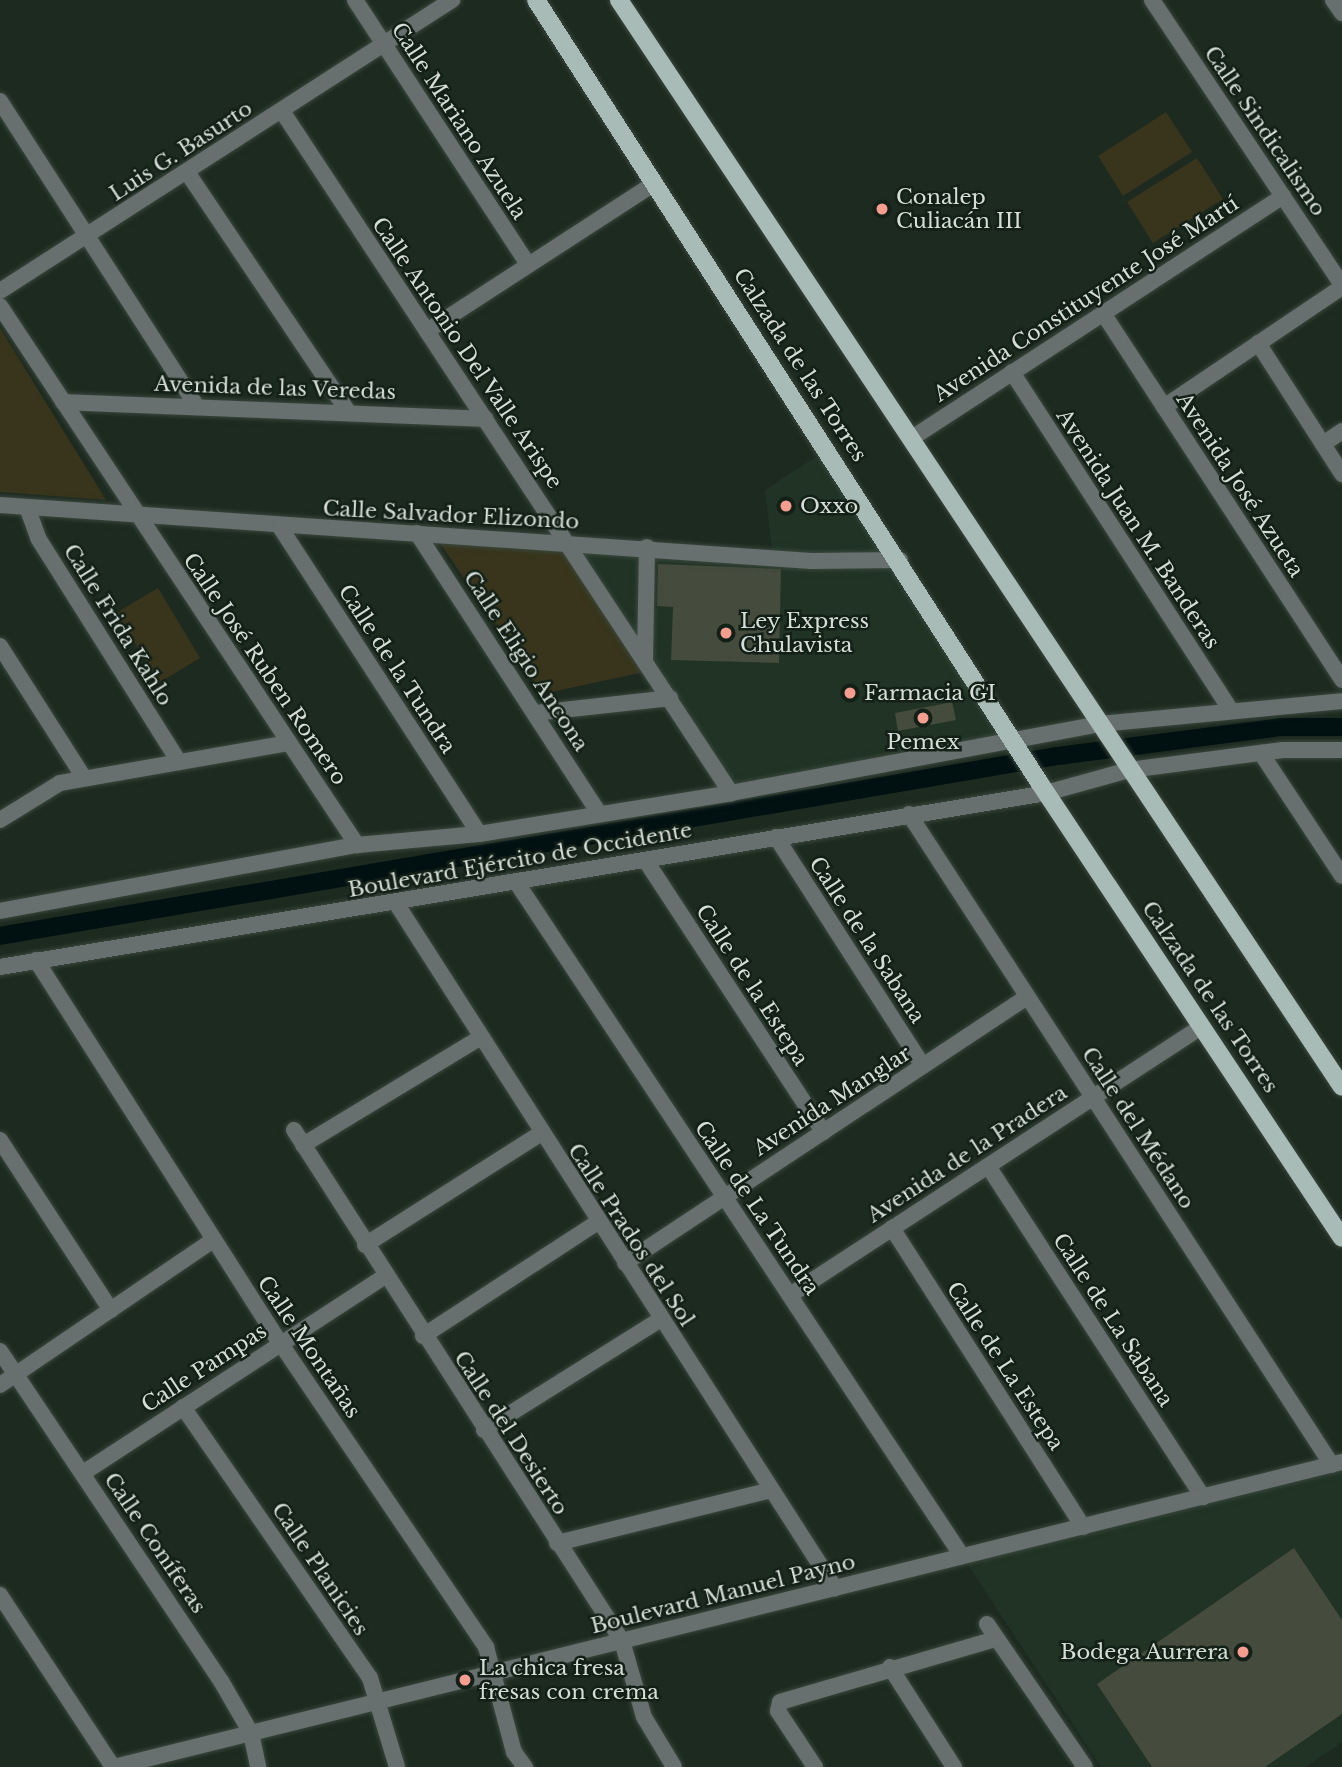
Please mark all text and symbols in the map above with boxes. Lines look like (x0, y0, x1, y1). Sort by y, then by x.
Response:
street label: Calle Mariano Azuela (386, 18, 532, 224)
street label: Calle Sindicalismo (1199, 41, 1331, 221)
street label: Luis G. Basurto (105, 96, 257, 206)
place label: Conalep Culiacán III (896, 184, 1022, 234)
street label: Avenida Constituyente José Martí (929, 191, 1243, 407)
marker: Conalep Culiacán III (874, 201, 890, 217)
street label: Calle Antonio Del Valle Arispe (366, 211, 568, 495)
street label: Calzada de las Torres (728, 263, 872, 467)
street label: Avenida de las Veredas (153, 371, 397, 405)
street label: Avenida José Azueta (1171, 388, 1309, 582)
street label: Avenida Juan M. Banderas (1051, 404, 1225, 654)
place label: Oxxo (800, 493, 858, 519)
street label: Calle Salvador Elizondo (322, 496, 580, 534)
marker: Oxxo (778, 498, 794, 514)
street label: Calle Frida Kahlo (58, 539, 178, 711)
street label: Calle José Ruben Romero (178, 548, 352, 790)
street label: Calle Eligio Ancona (458, 566, 594, 756)
street label: Calle de la Tundra (333, 580, 461, 758)
place label: Ley Express Chulavista (740, 608, 870, 658)
marker: Ley Express Chulavista (718, 625, 734, 641)
place label: Farmacia GI (864, 680, 996, 706)
marker: Farmacia GI (842, 685, 858, 701)
marker: Pemex (915, 710, 931, 726)
place label: Pemex (886, 729, 960, 755)
street label: Boulevard Ejército de Occidente (346, 817, 694, 903)
street label: Calle de la Sabana (804, 852, 930, 1028)
street label: Calzada de las Torres (1136, 896, 1284, 1098)
street label: Calle de la Estepa (690, 899, 814, 1071)
street label: Avenida Manglar (748, 1041, 916, 1161)
street label: Calle del Médano (1076, 1042, 1200, 1214)
street label: Avenida de la Pradera (862, 1080, 1072, 1228)
street label: Calle de La Tundra (689, 1116, 825, 1300)
street label: Calle Prados del Sol (562, 1139, 700, 1331)
street label: Calle de La Sabana (1047, 1228, 1179, 1412)
street label: Calle Montañas (252, 1271, 366, 1423)
street label: Calle de La Estepa (941, 1277, 1069, 1455)
street label: Calle Pampas (137, 1318, 271, 1418)
street label: Calle del Desierto (449, 1346, 573, 1520)
street label: Calle Coníferas (99, 1468, 211, 1618)
street label: Calle Planicies (266, 1498, 374, 1640)
street label: Boulevard Manuel Payno (588, 1549, 858, 1639)
place label: Bodega Aurrera (1059, 1639, 1229, 1665)
marker: Bodega Aurrera (1235, 1644, 1251, 1660)
place label: La chica fresa fresas con crema (479, 1655, 659, 1705)
marker: La chica fresa fresas con crema (457, 1672, 473, 1688)

